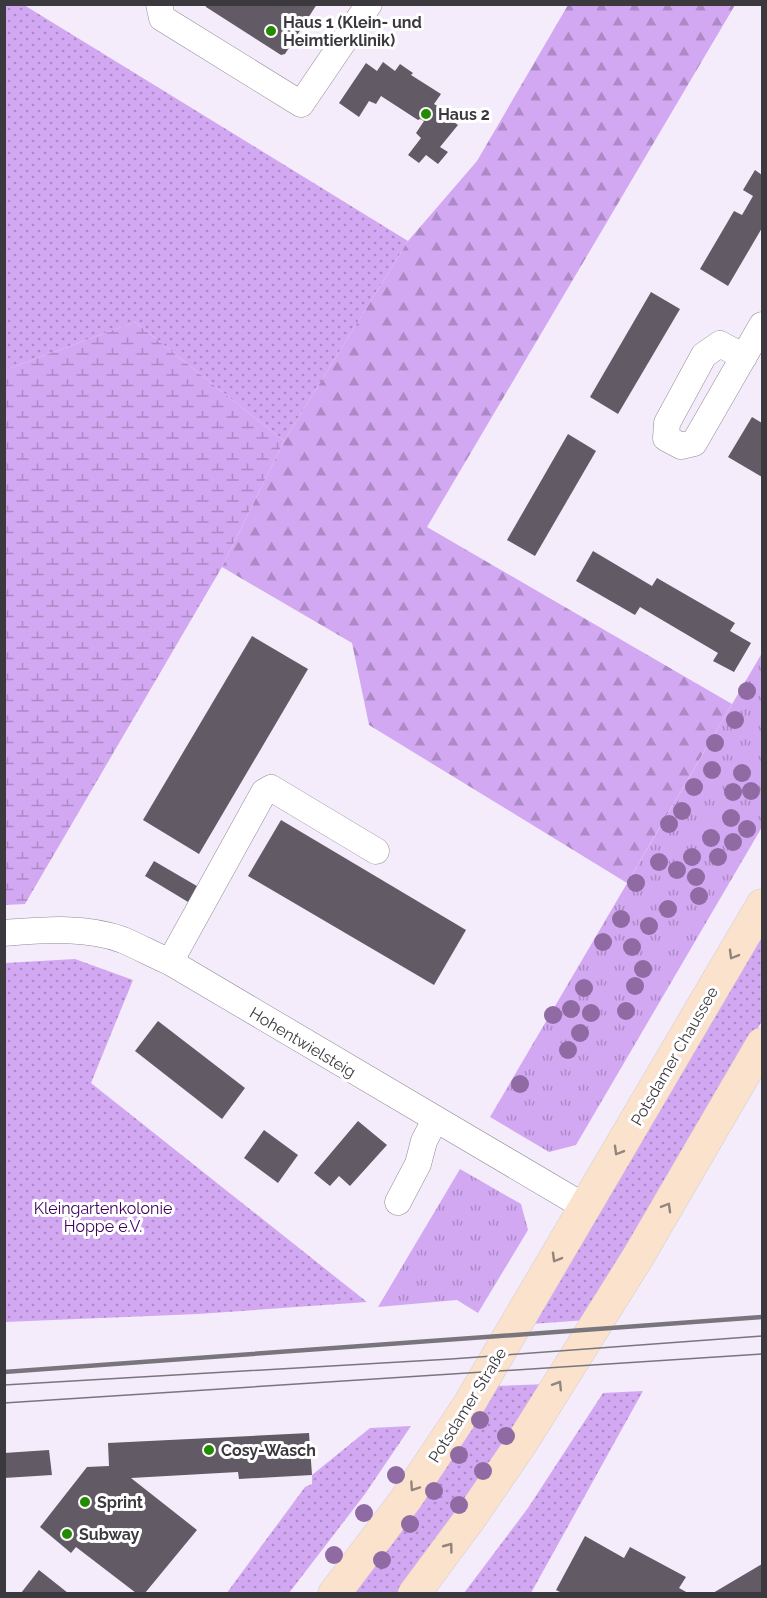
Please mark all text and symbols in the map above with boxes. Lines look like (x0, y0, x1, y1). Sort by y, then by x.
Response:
place label: Haus 1 (Klein- und Heimtierklinik) (283, 13, 422, 50)
marker: Haus 1 (Klein- und Heimtierklinik) (264, 24, 278, 38)
place label: Haus 2 (438, 105, 490, 124)
marker: Haus 2 (419, 107, 433, 121)
one-way arrow (729, 949, 740, 959)
street label: Potsdamer Chaussee (627, 983, 722, 1129)
street label: Hohentwielsteig (246, 1003, 359, 1082)
one-way arrow (614, 1145, 625, 1155)
park label: Kleingartenkolonie Hoppe e.V. (34, 1199, 172, 1236)
one-way arrow (660, 1202, 671, 1213)
one-way arrow (551, 1251, 563, 1262)
street label: Potsdamer Straße (424, 1344, 510, 1466)
one-way arrow (551, 1381, 563, 1391)
place label: Cosy-Wasch (221, 1441, 316, 1460)
marker: Cosy-Wasch (202, 1443, 216, 1457)
one-way arrow (410, 1481, 421, 1492)
place label: Sprint (97, 1493, 143, 1512)
marker: Sprint (78, 1495, 92, 1509)
place label: Subway (79, 1525, 140, 1544)
marker: Subway (60, 1527, 74, 1541)
one-way arrow (442, 1543, 453, 1554)

